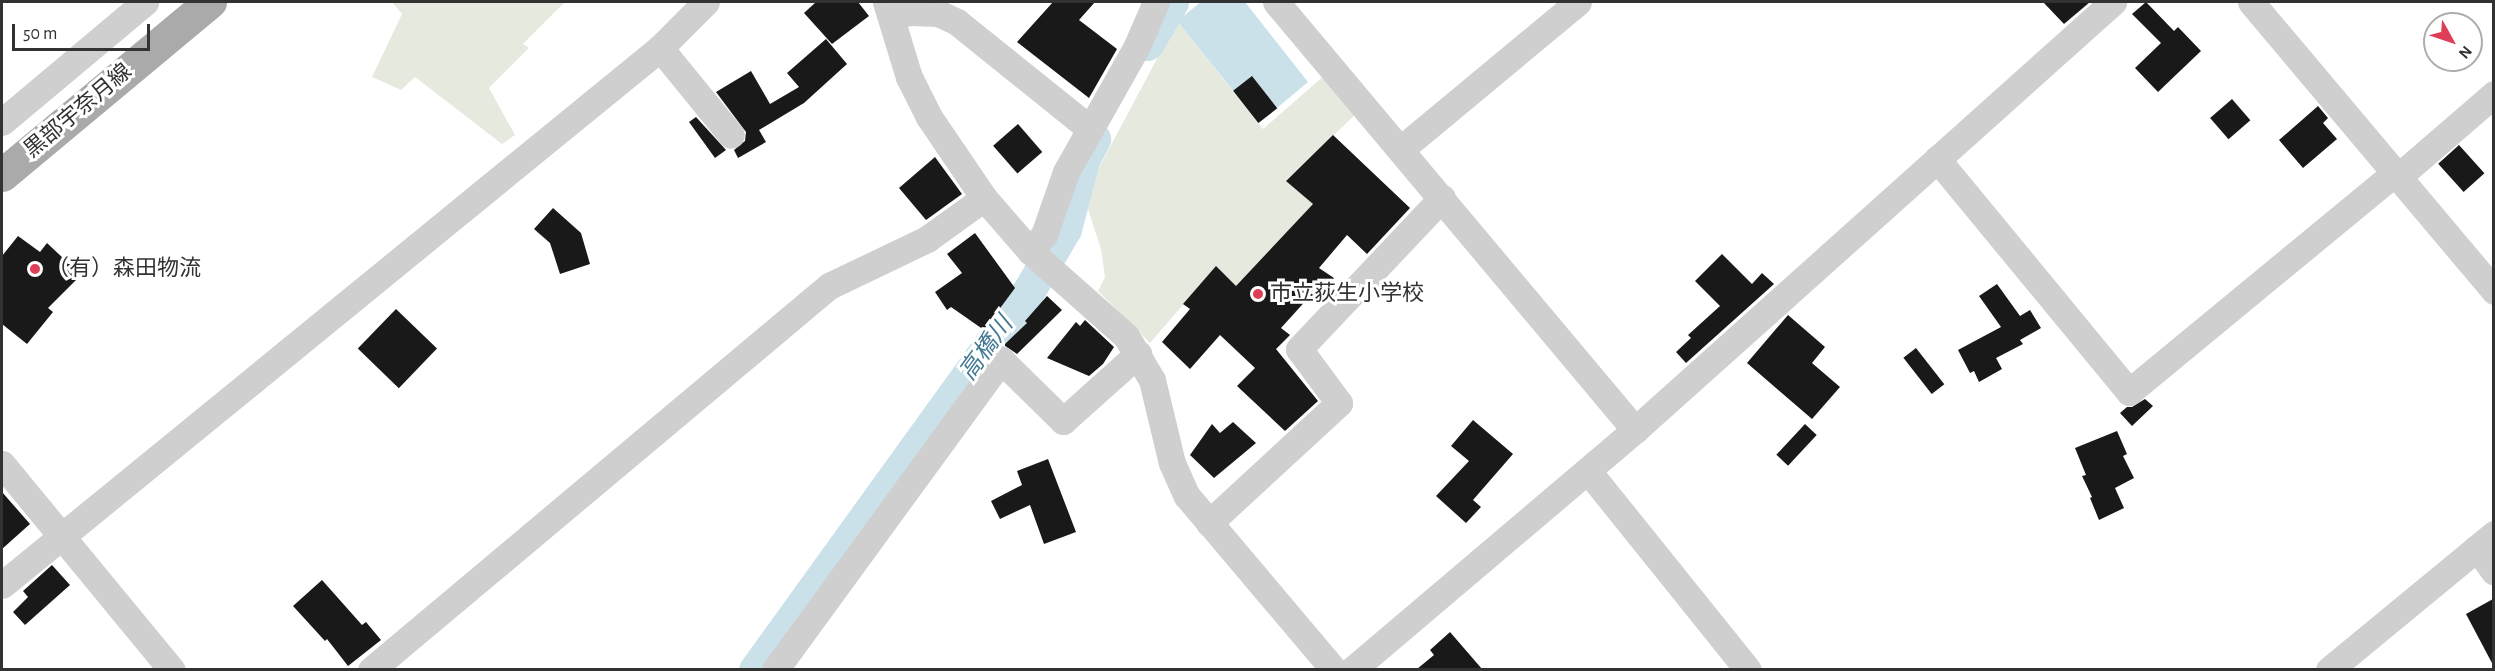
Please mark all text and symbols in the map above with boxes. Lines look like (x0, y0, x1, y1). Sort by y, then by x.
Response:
scale bar (15, 12, 153, 50)
north arrow (2423, 12, 2483, 72)
text: 50 m (23, 25, 57, 43)
text: N (2456, 43, 2475, 62)
street label: 黒部宇奈月線 (19, 58, 137, 164)
place label: （有）森田物流 (47, 256, 201, 282)
marker: （有）森田物流 (28, 262, 42, 276)
place label: 市立荻生小学校 (1270, 281, 1424, 307)
marker: 市立荻生小学校 (1251, 287, 1265, 301)
water label: 高橋川 (954, 311, 1020, 387)

